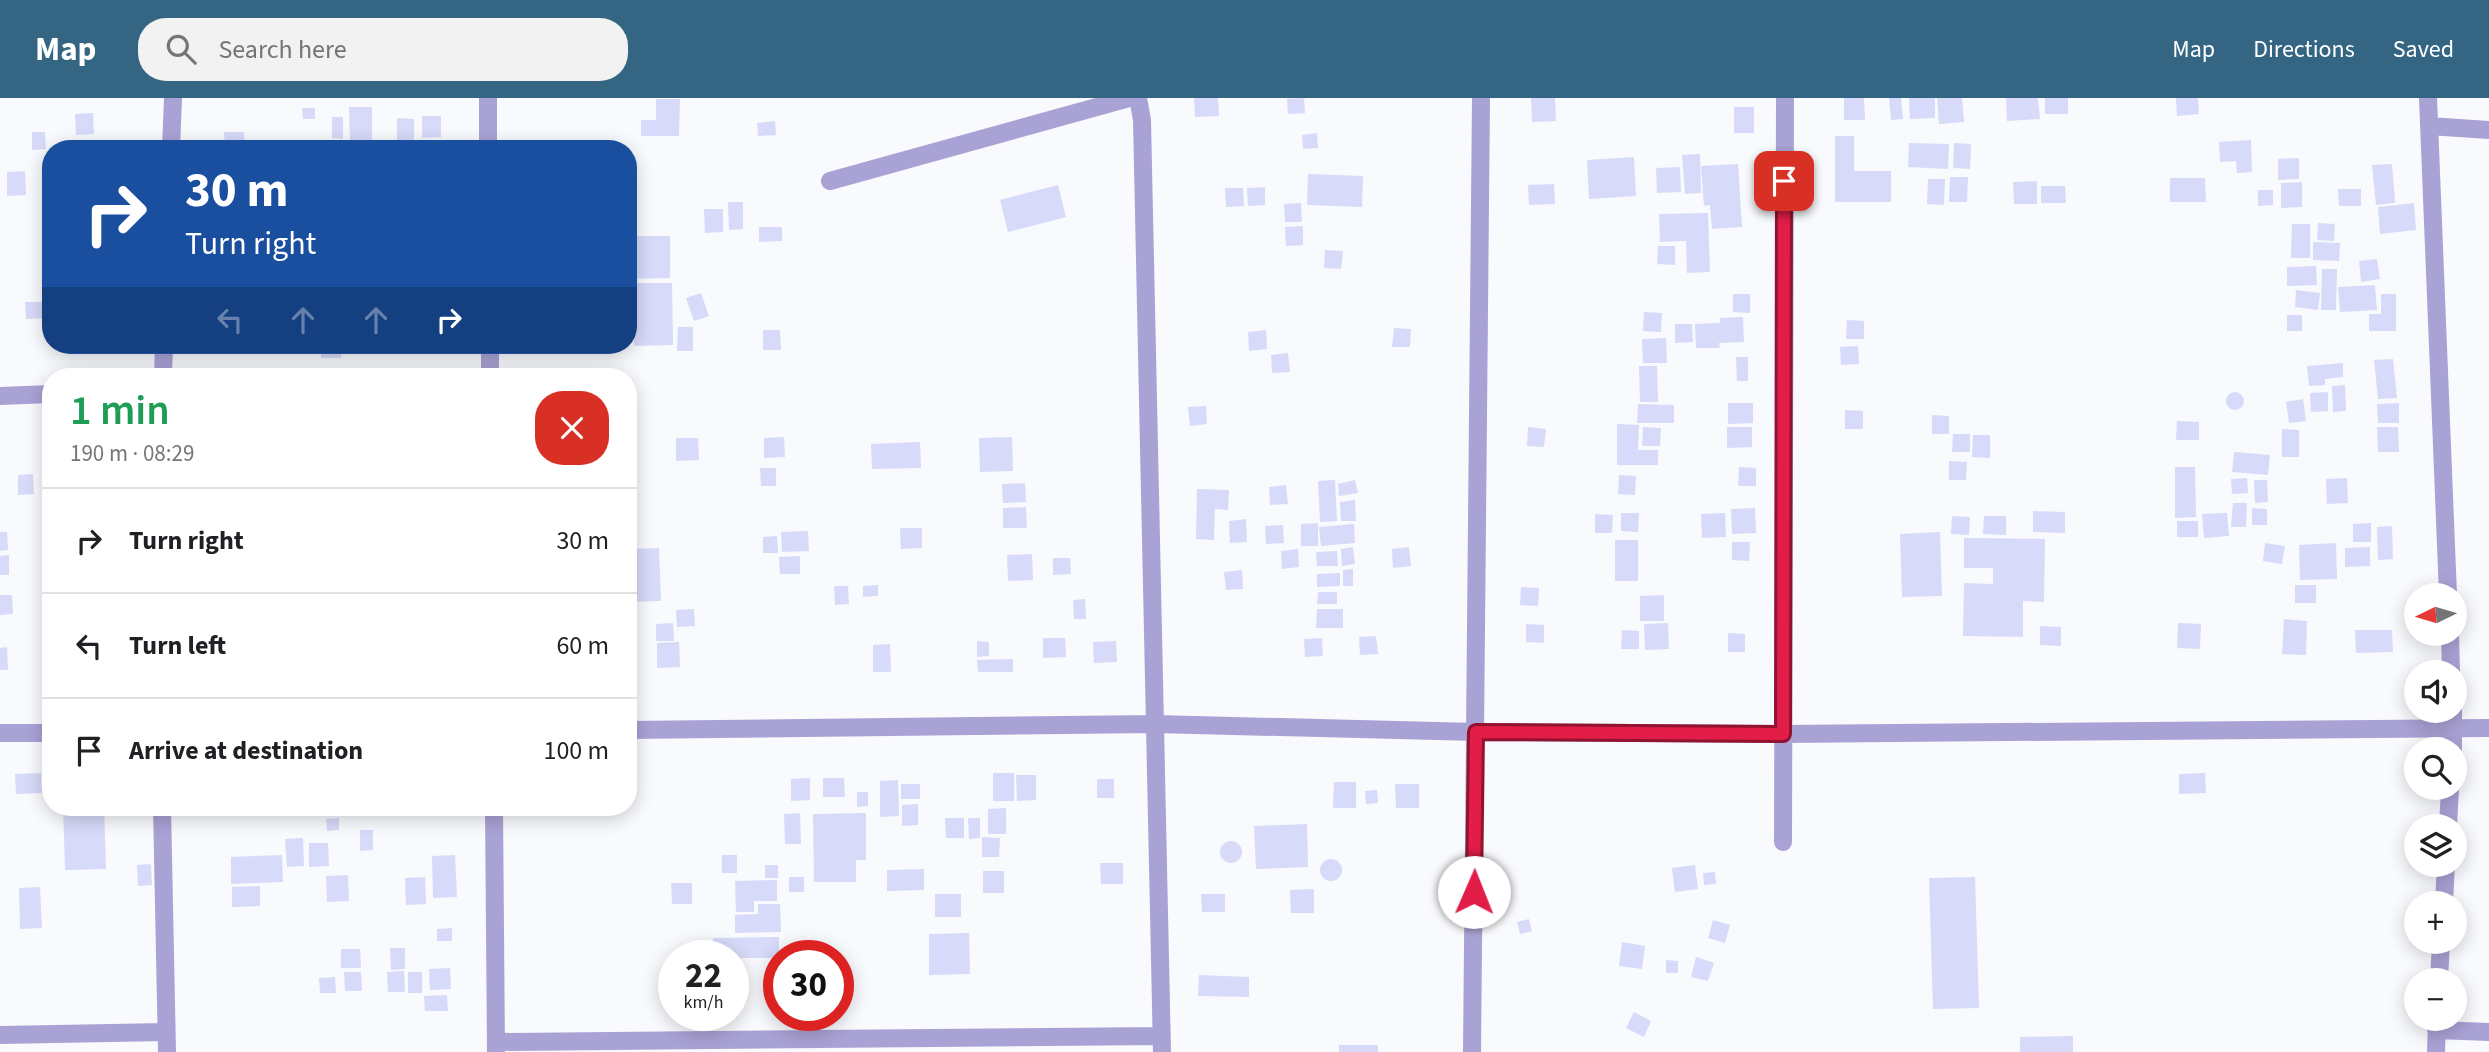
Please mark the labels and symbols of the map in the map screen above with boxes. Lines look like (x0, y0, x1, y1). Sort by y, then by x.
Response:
pin (1754, 151, 1814, 211)
north arrow (2404, 583, 2468, 646)
position arrow (1437, 855, 1511, 929)
speed limit sign: 30 (763, 940, 854, 1031)

